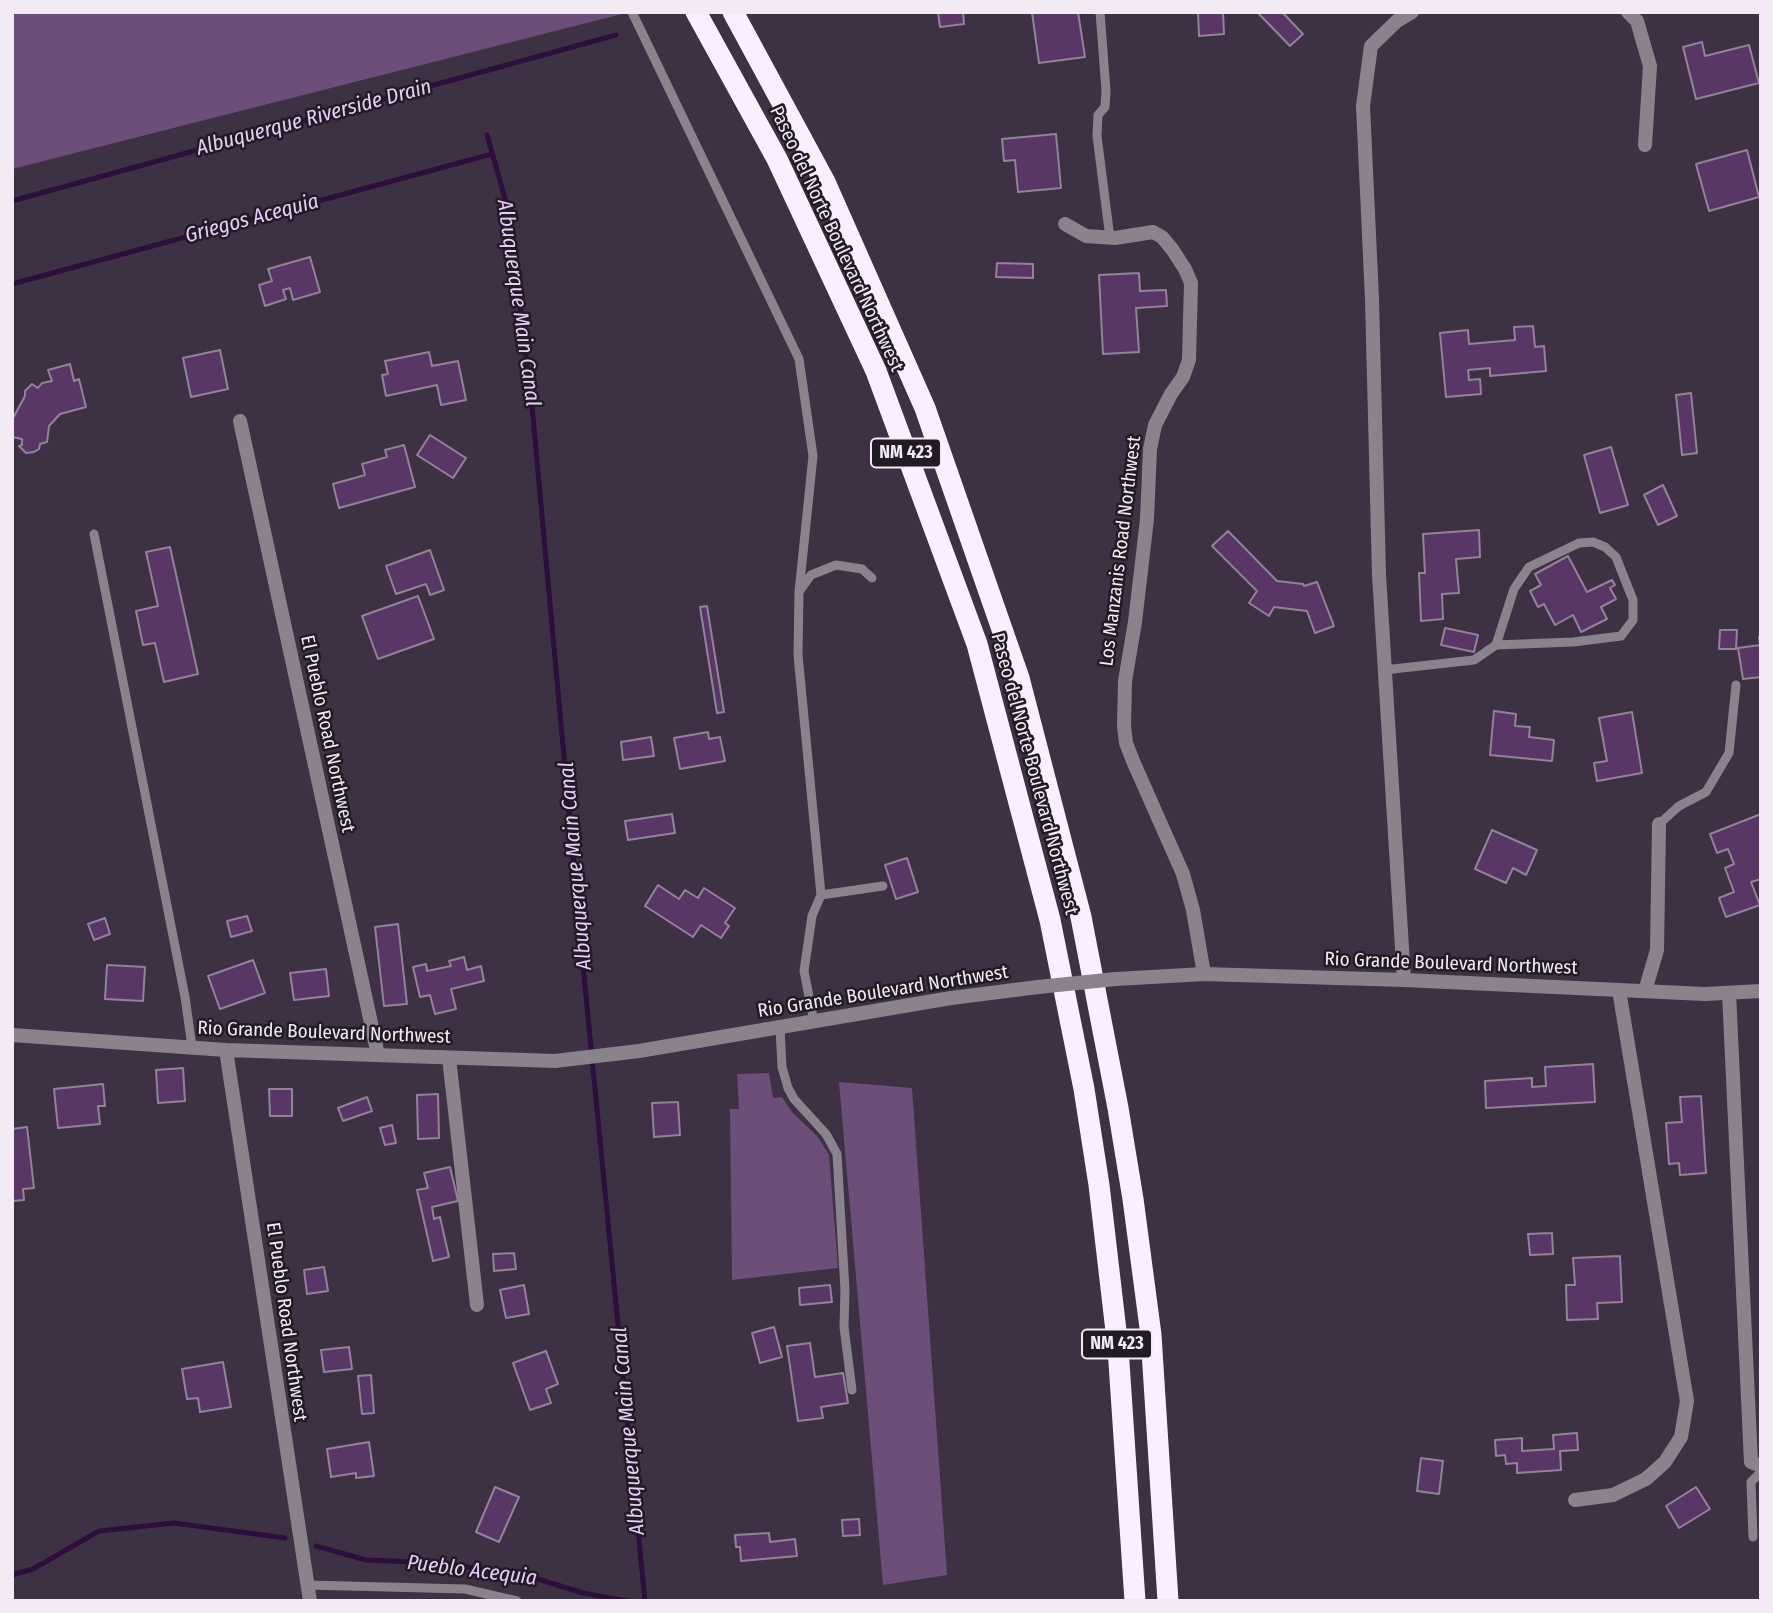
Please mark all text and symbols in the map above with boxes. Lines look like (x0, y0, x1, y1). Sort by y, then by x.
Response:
water label: Albuquerque Riverside Drain (194, 74, 434, 162)
street label: Paseo del Norte Boulevard Northwest (764, 103, 908, 375)
water label: Griegos Acequia (182, 189, 322, 249)
water label: Albuquerque Main Canal (491, 198, 545, 408)
street label: Los Manzanis Road Northwest (1096, 435, 1146, 667)
road number: NM 423 (871, 438, 941, 467)
street label: Paseo del Norte Boulevard Northwest (985, 631, 1083, 917)
street label: El Pueblo Road Northwest (295, 633, 359, 835)
water label: Albuquerque Main Canal (554, 761, 598, 971)
street label: Rio Grande Boulevard Northwest (1324, 948, 1578, 980)
street label: Rio Grande Boulevard Northwest (756, 961, 1010, 1023)
street label: Rio Grande Boulevard Northwest (197, 1017, 451, 1049)
street label: El Pueblo Road Northwest (261, 1221, 311, 1423)
water label: Albuquerque Main Canal (607, 1326, 651, 1536)
road number: NM 423 (1082, 1330, 1152, 1358)
water label: Pueblo Acequia (406, 1551, 538, 1591)

